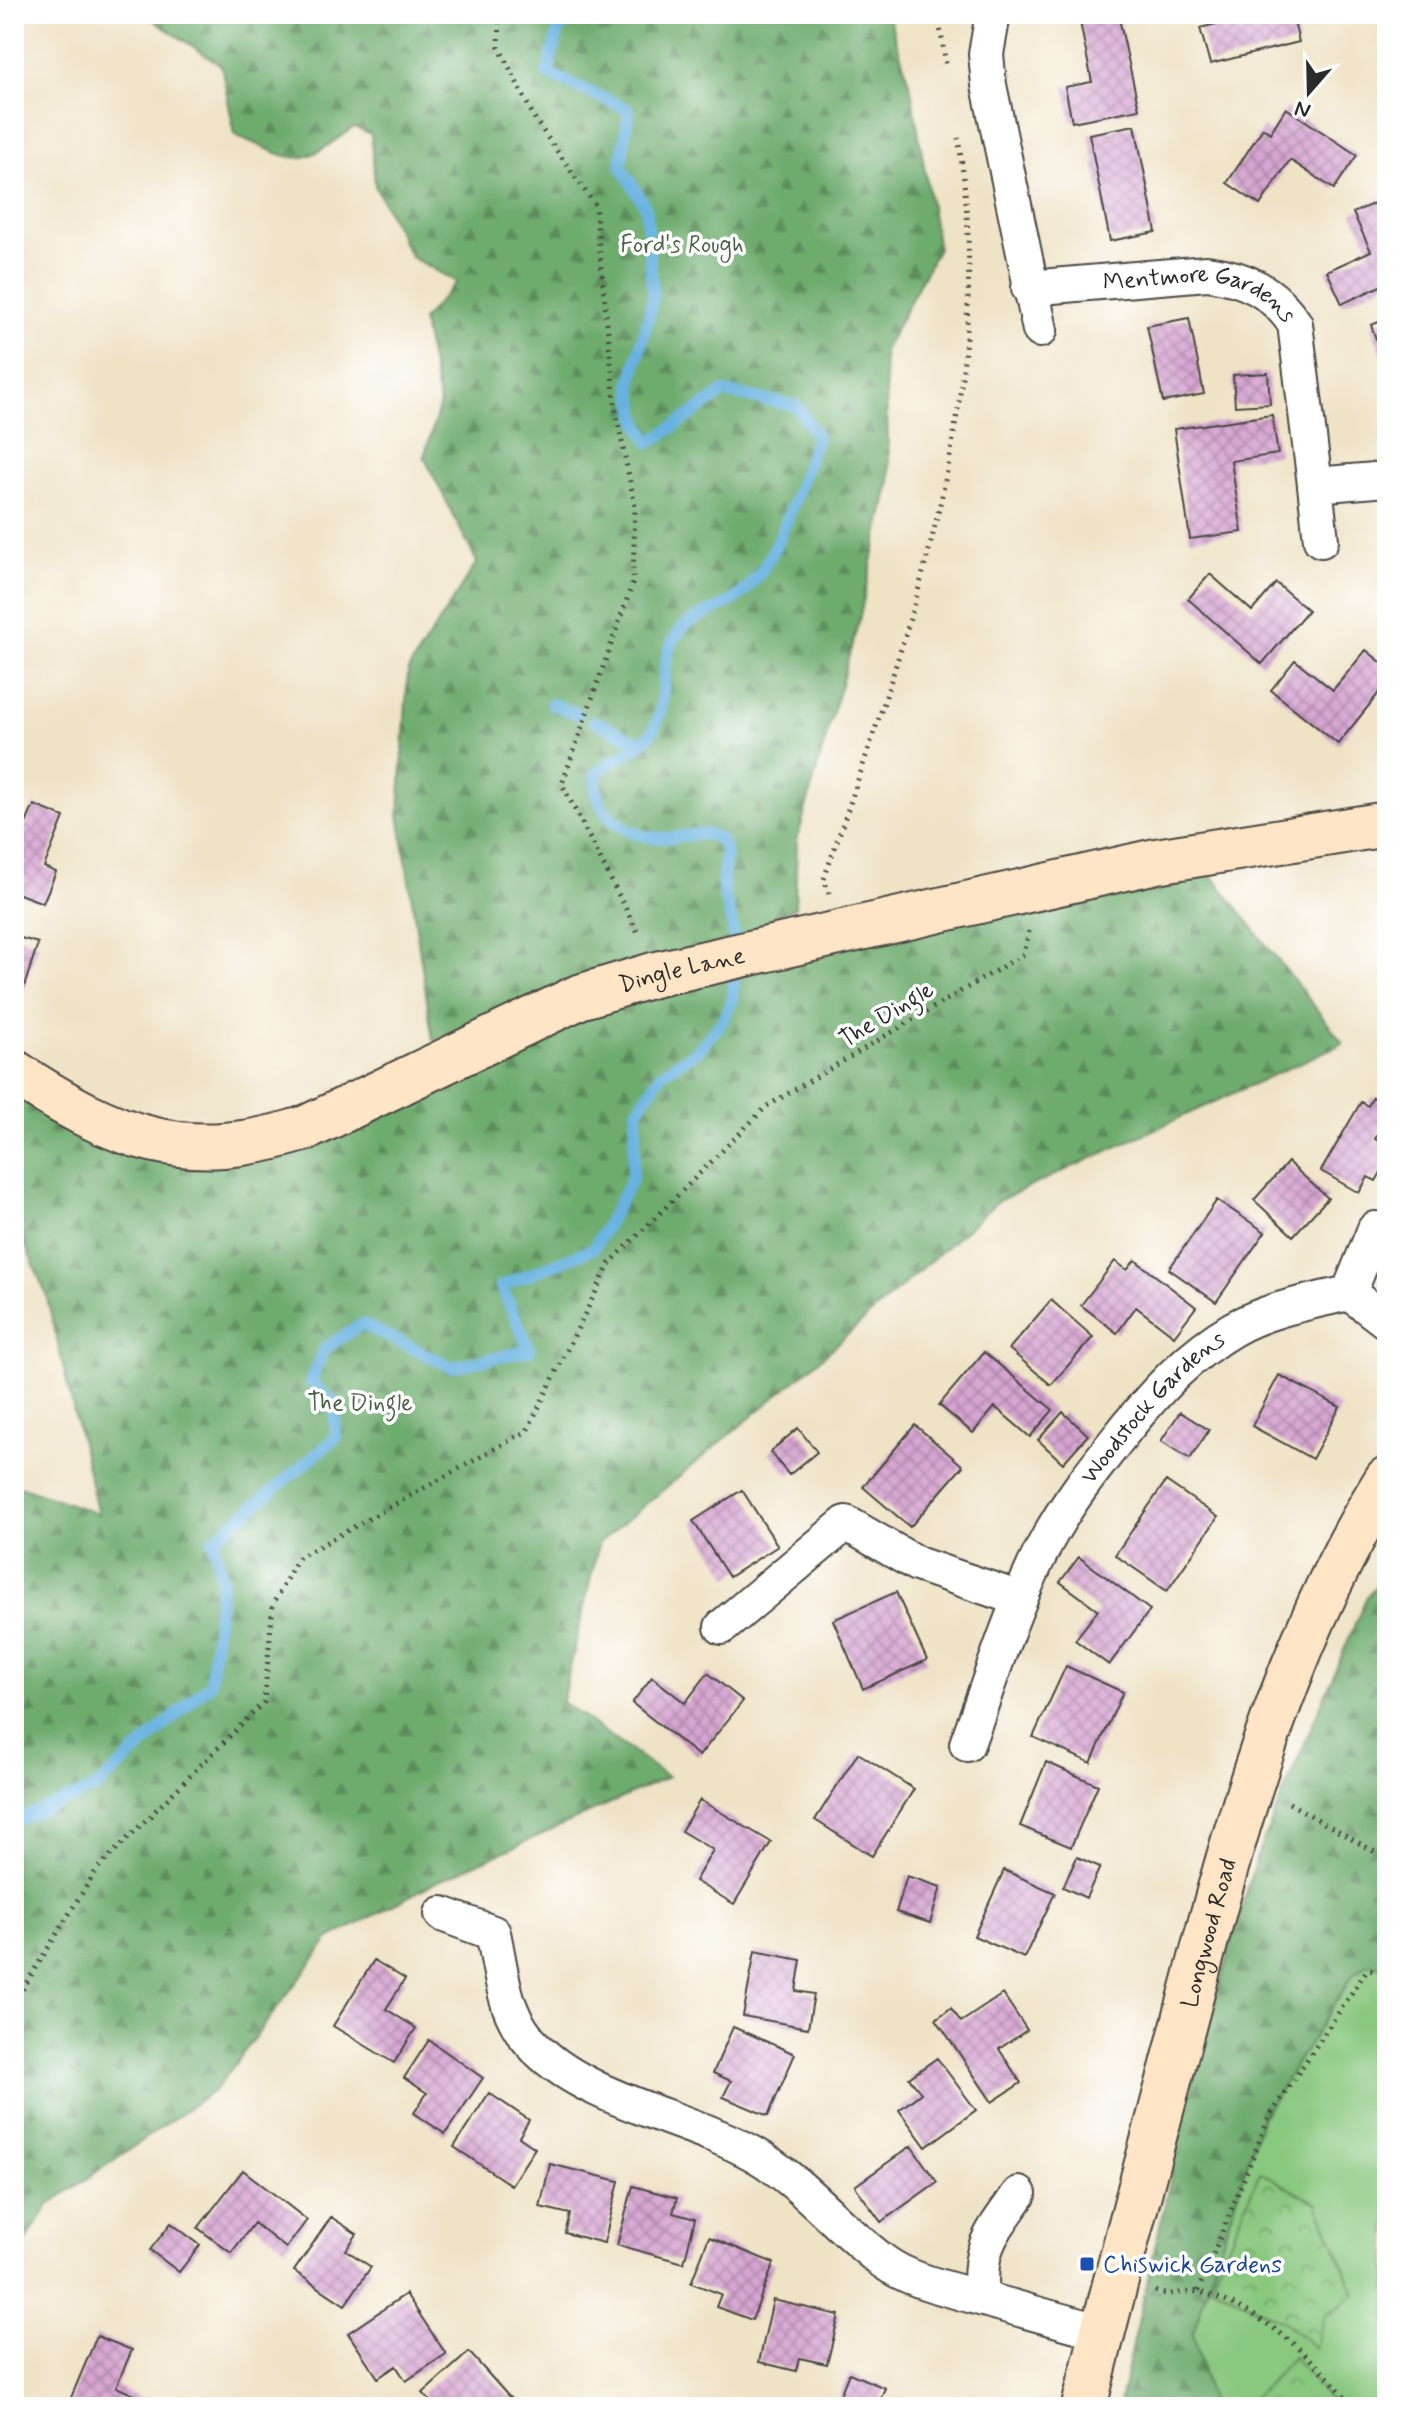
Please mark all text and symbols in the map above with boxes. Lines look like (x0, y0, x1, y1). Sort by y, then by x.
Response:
north arrow (1269, 52, 1349, 132)
text: N (1291, 93, 1315, 125)
park label: Ford's Rough (620, 230, 744, 263)
street label: Mentmore Gardens (1102, 259, 1303, 330)
street label: Dingle Lane (615, 941, 748, 1001)
street label: The Dingle (834, 975, 941, 1058)
street label: Woodstock Gardens (1074, 1324, 1232, 1491)
park label: The Dingle (307, 1388, 413, 1422)
street label: Longwood Road (1175, 1855, 1245, 2011)
place label: Chiswick Gardens (1103, 2250, 1282, 2281)
marker: Chiswick Gardens (1078, 2255, 1096, 2273)

